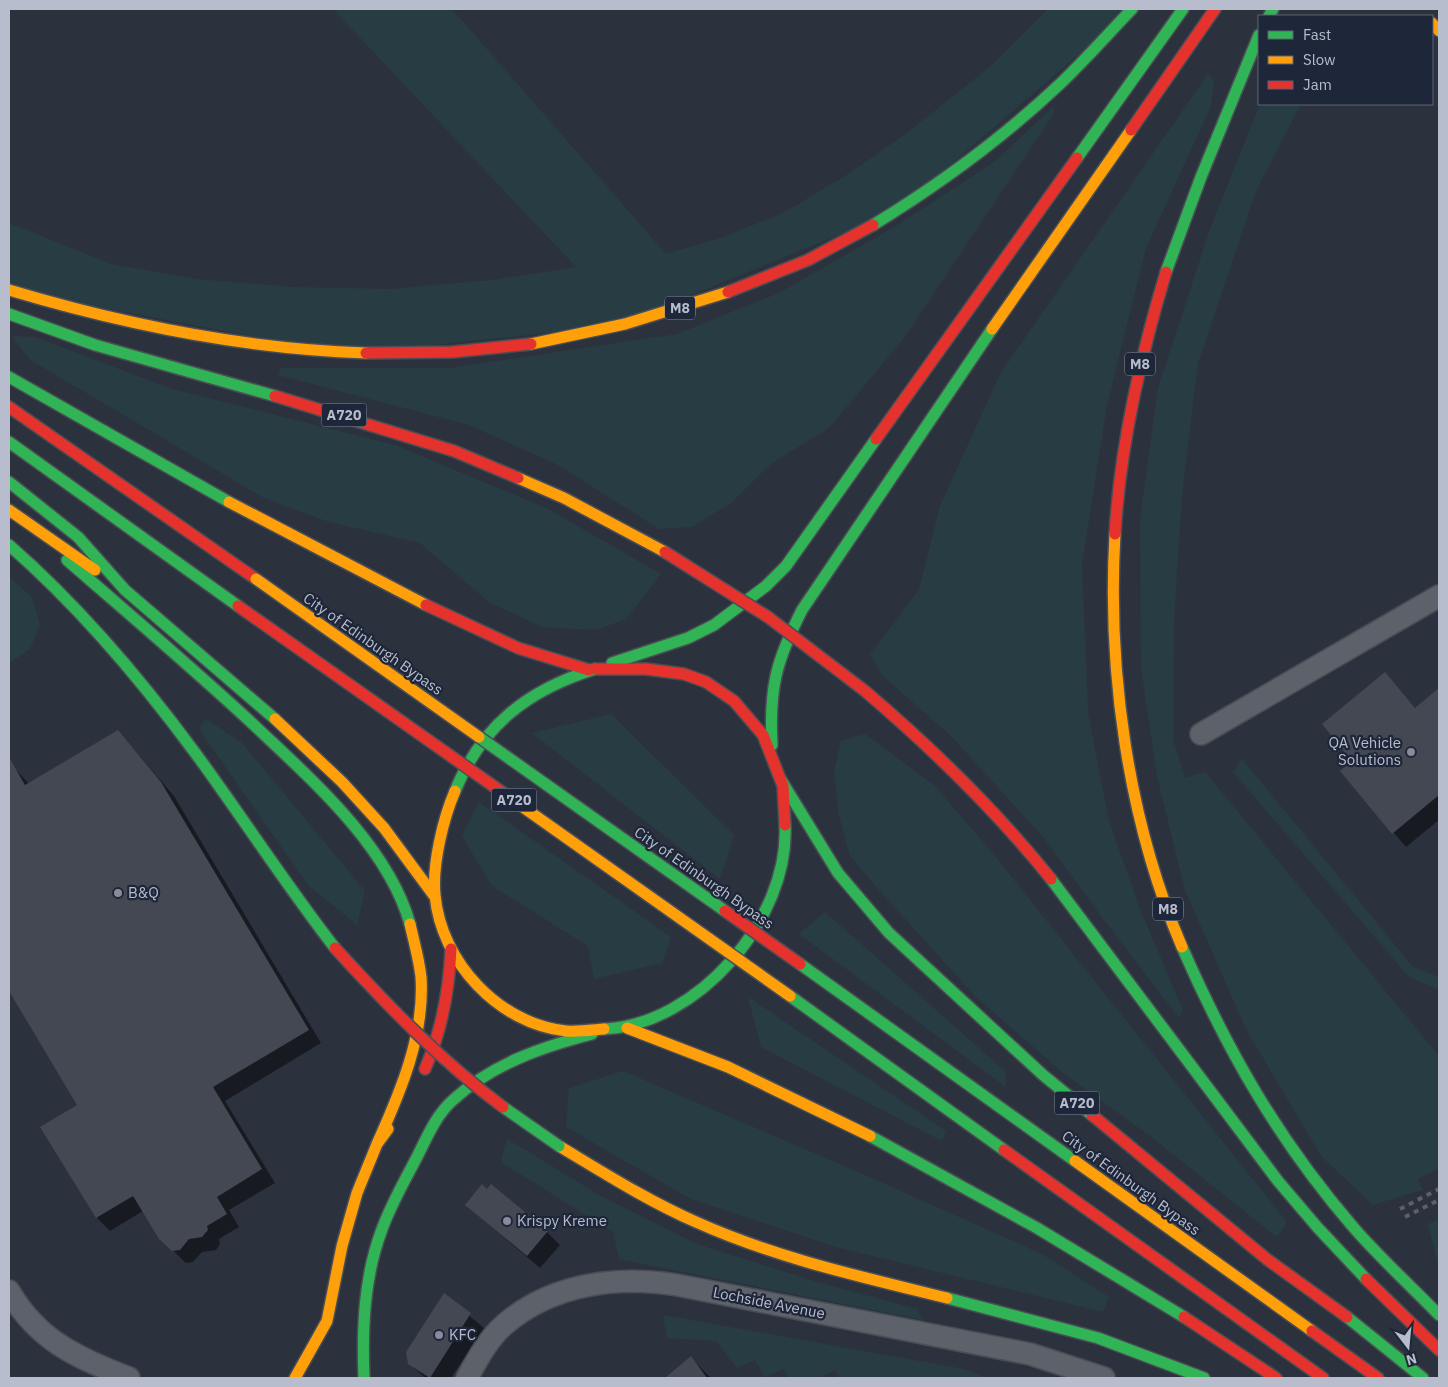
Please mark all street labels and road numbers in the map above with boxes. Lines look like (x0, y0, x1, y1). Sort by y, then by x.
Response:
road number: M8 (665, 296, 695, 320)
road number: M8 (1125, 352, 1155, 376)
road number: A720 (322, 404, 366, 426)
street label: City of Edinburgh Bypass (300, 588, 447, 699)
road number: A720 (492, 788, 536, 812)
street label: City of Edinburgh Bypass (631, 822, 778, 933)
road number: M8 (1153, 898, 1183, 921)
road number: A720 (1054, 1092, 1100, 1114)
street label: City of Edinburgh Bypass (1058, 1126, 1204, 1239)
street label: Lochside Avenue (712, 1282, 827, 1323)

